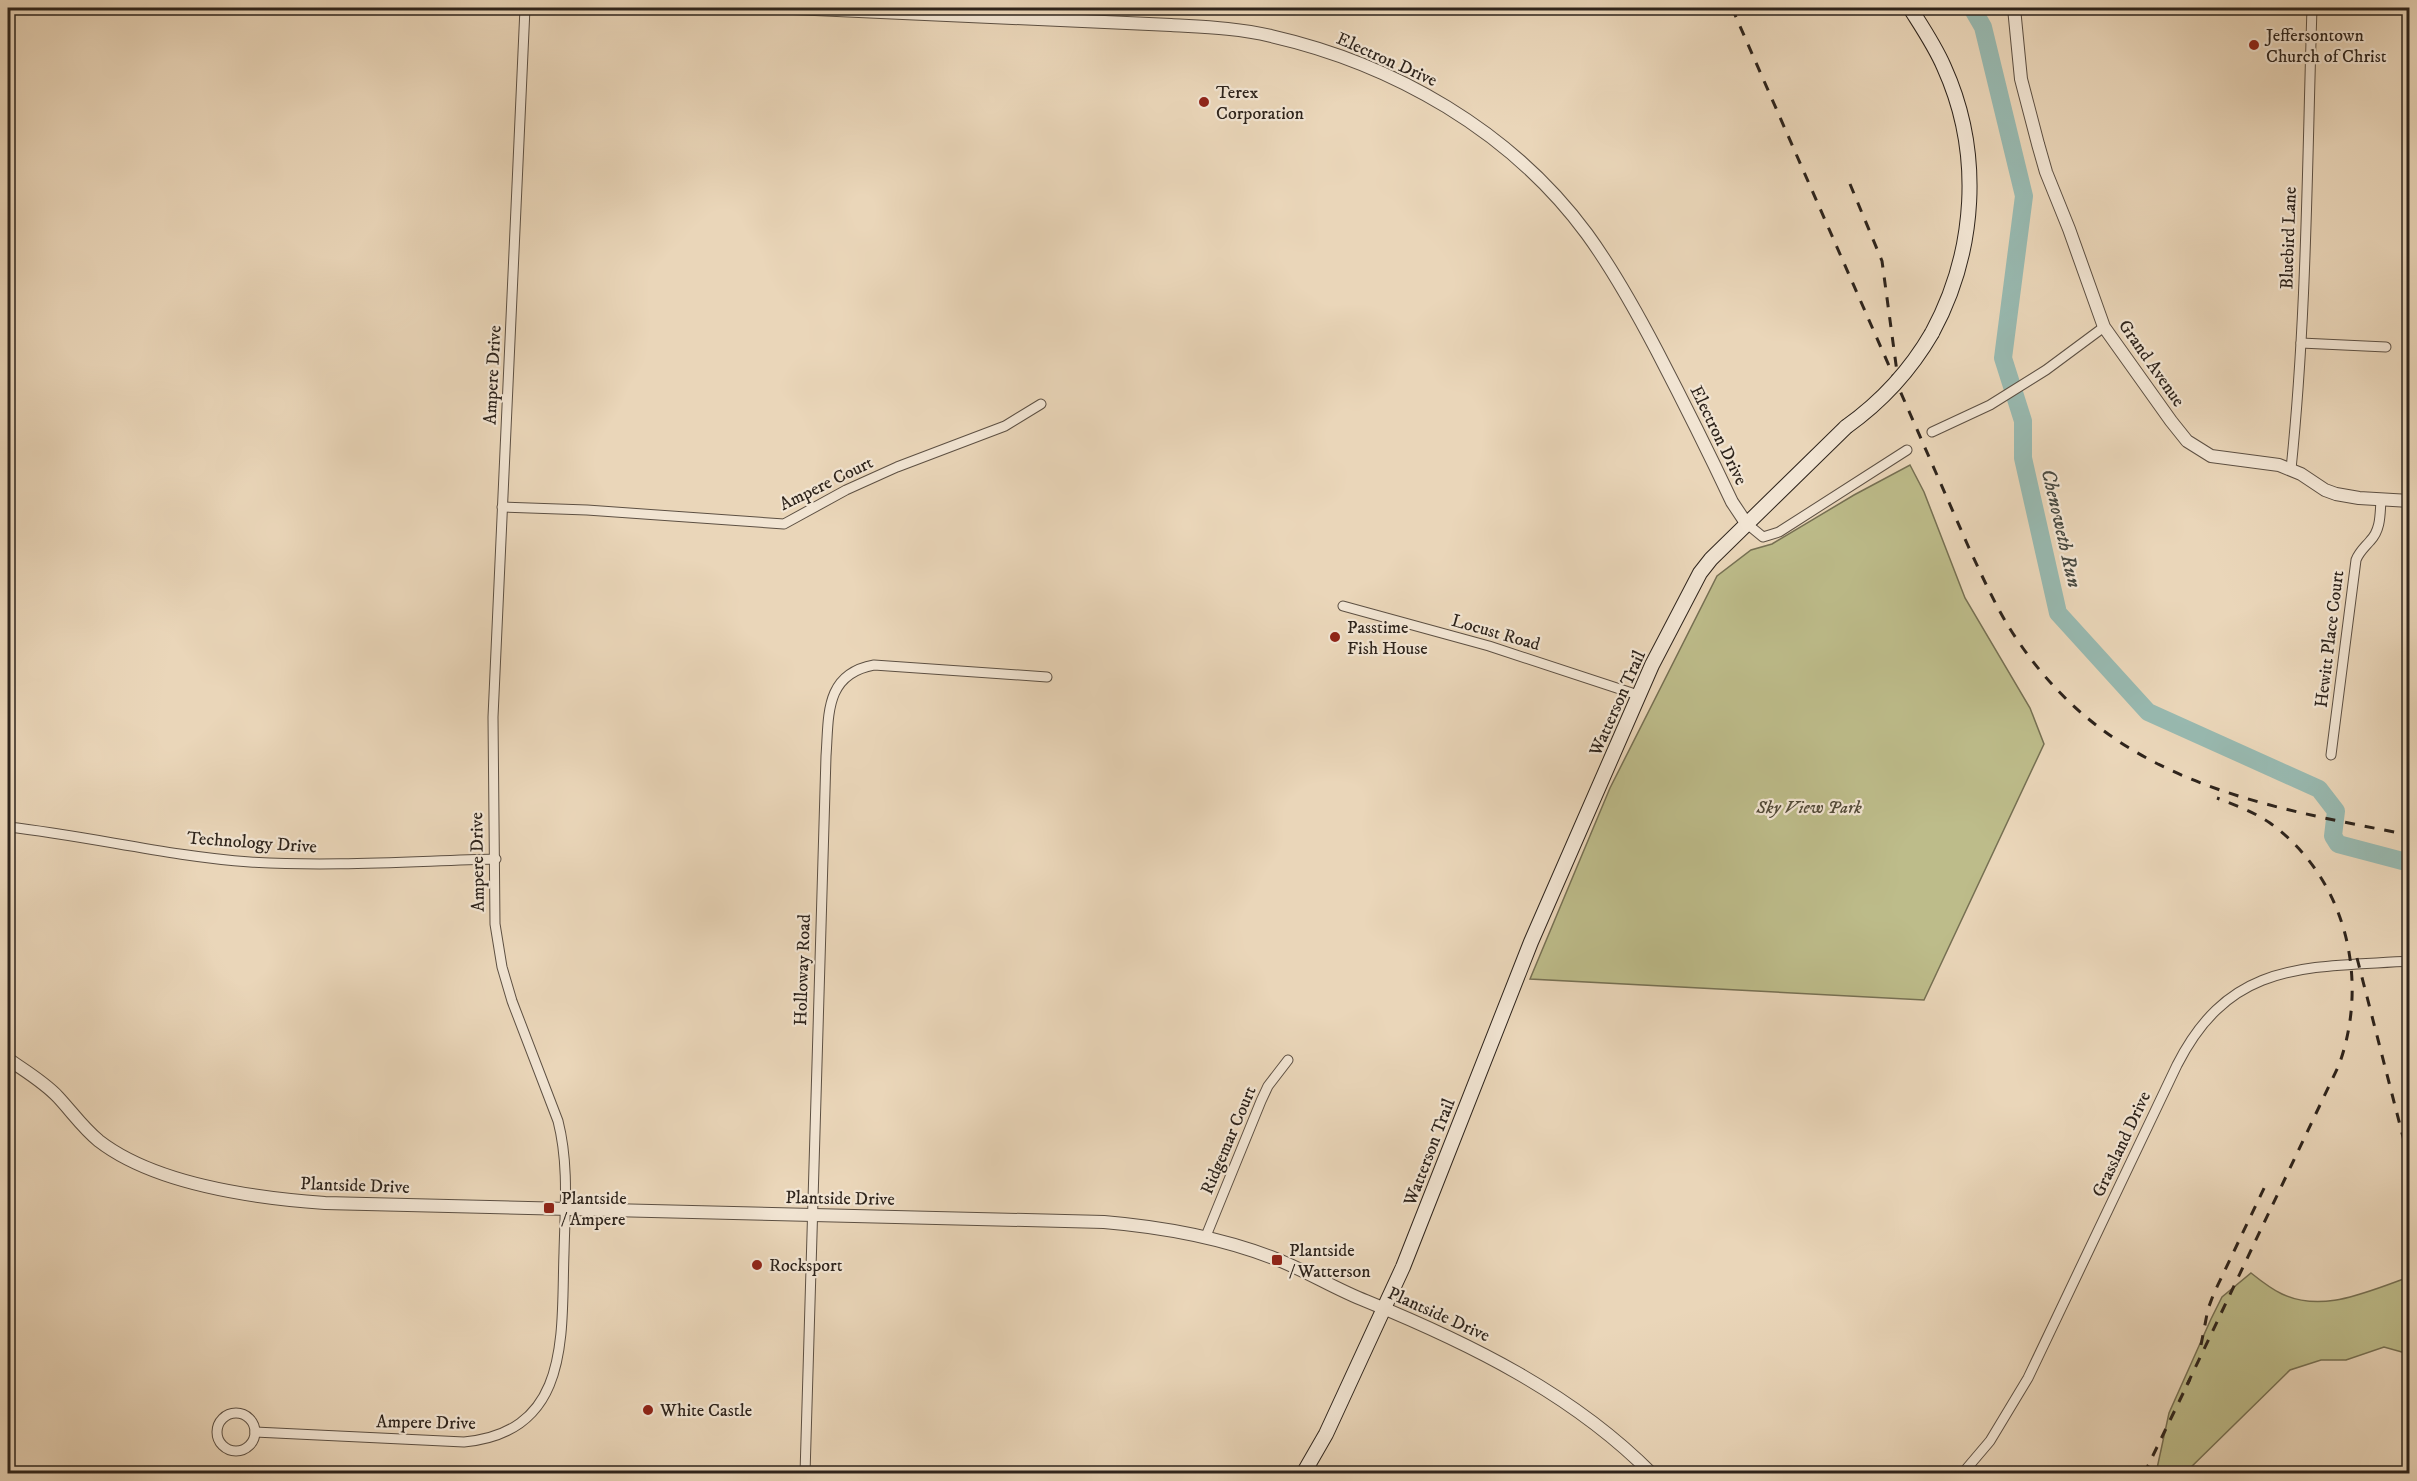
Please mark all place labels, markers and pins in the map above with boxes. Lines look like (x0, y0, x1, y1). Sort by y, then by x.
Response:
place label: Jeffersontown Church of Christ (2264, 25, 2387, 68)
marker: Jeffersontown Church of Christ (2247, 38, 2261, 52)
place label: Terex Corporation (1216, 82, 1305, 125)
marker: Terex Corporation (1197, 95, 1211, 109)
place label: Passtime Fish House (1347, 617, 1428, 660)
marker: Passtime Fish House (1328, 630, 1342, 644)
place label: Plantside / Ampere (561, 1188, 627, 1231)
marker: Plantside / Ampere (542, 1201, 556, 1215)
place label: Plantside / Watterson (1289, 1240, 1371, 1283)
marker: Plantside / Watterson (1270, 1253, 1284, 1267)
place label: Rocksport (769, 1255, 843, 1277)
marker: Rocksport (750, 1258, 764, 1272)
place label: White Castle (659, 1400, 752, 1422)
marker: White Castle (641, 1403, 655, 1417)

